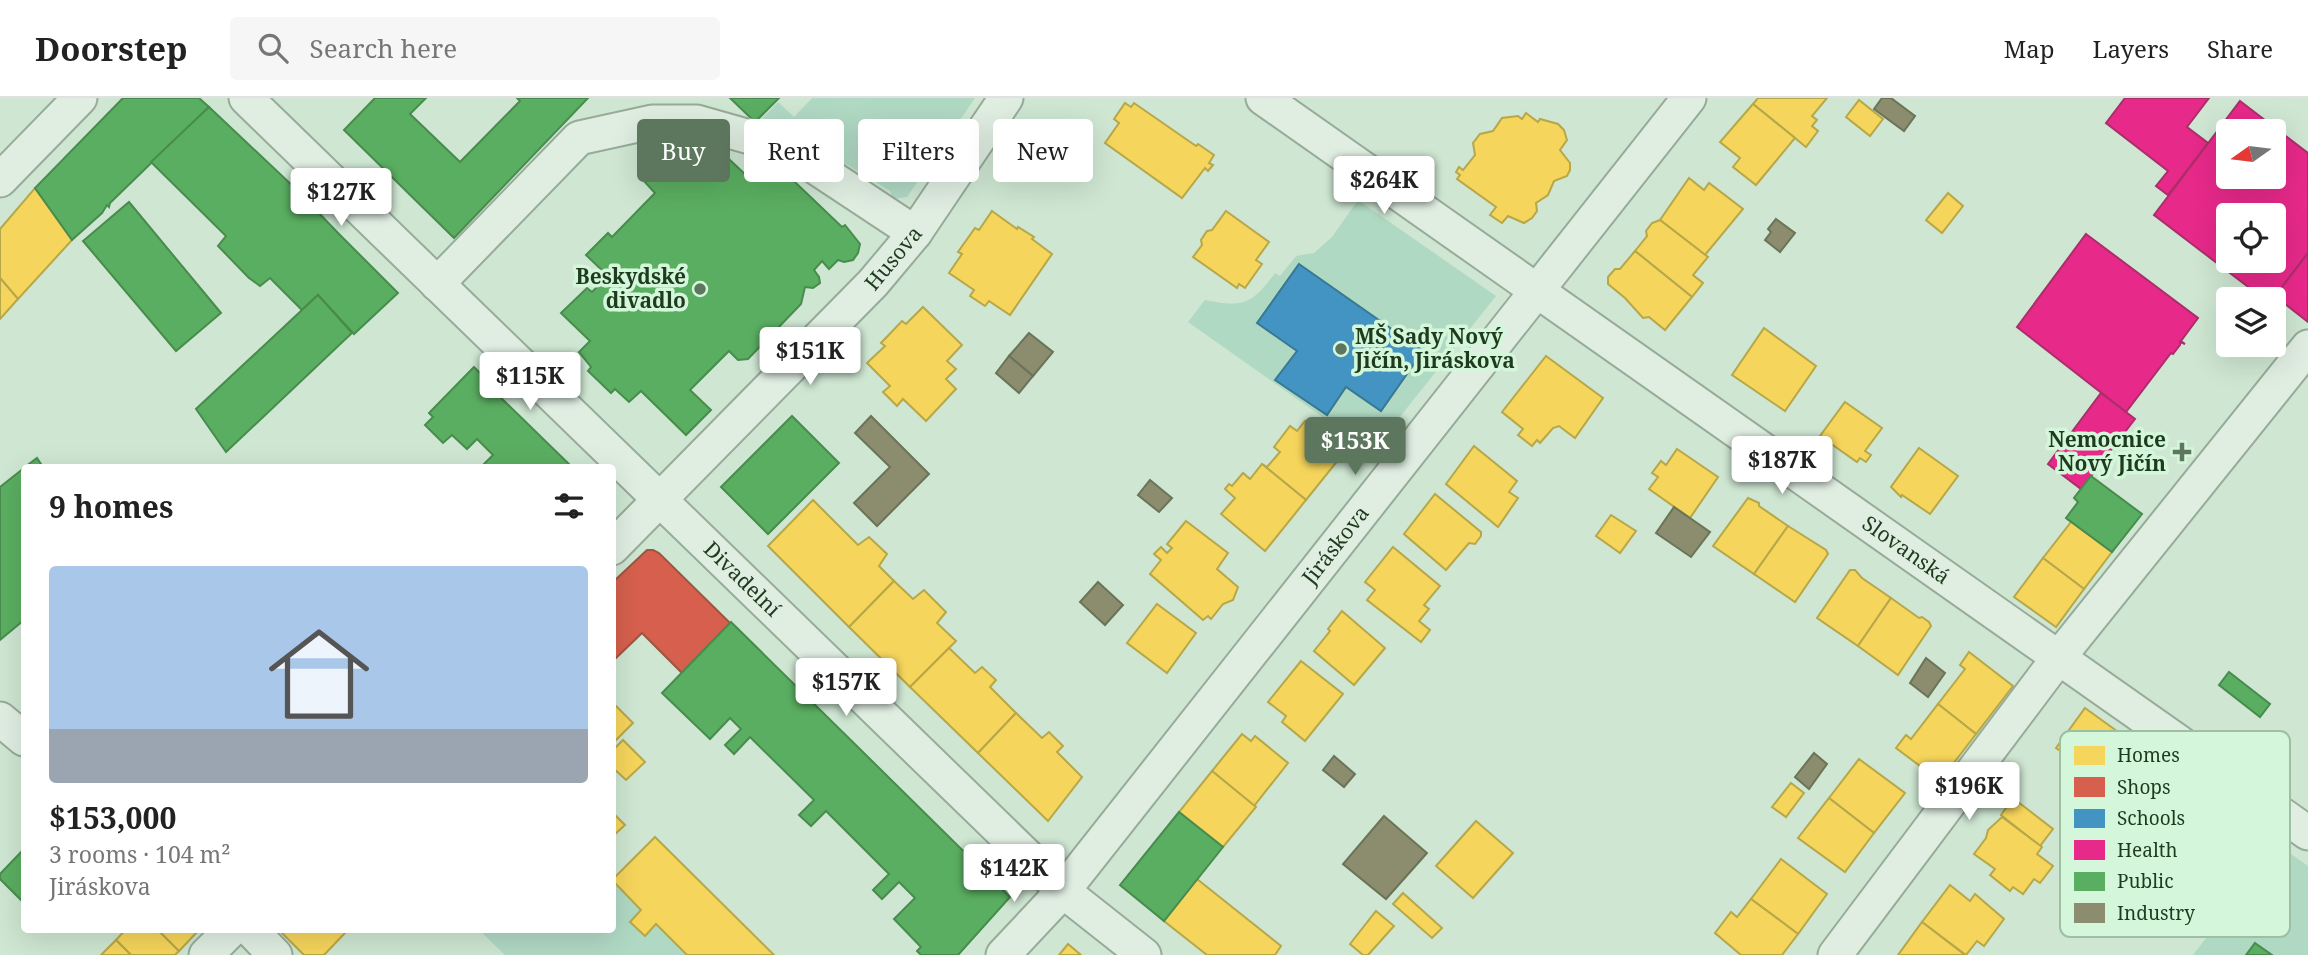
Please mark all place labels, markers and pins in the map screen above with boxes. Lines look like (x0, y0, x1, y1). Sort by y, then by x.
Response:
pin: $264K (1335, 156, 1433, 216)
pin: $127K (292, 169, 390, 228)
place label: Beskydské divadlo (576, 262, 686, 314)
marker: Beskydské divadlo (692, 281, 708, 297)
place label: MŠ Sady Nový Jičín, Jiráskova (1354, 322, 1515, 374)
pin: $151K (761, 328, 859, 387)
marker: MŠ Sady Nový Jičín, Jiráskova (1333, 341, 1349, 357)
pin: $115K (481, 352, 579, 412)
pin: $153K (1306, 418, 1404, 477)
place label: Nemocnice Nový Jičín (2048, 425, 2166, 477)
pin: $187K (1733, 436, 1831, 496)
marker: Nemocnice Nový Jičín (2172, 442, 2192, 462)
pin: $157K (797, 658, 895, 718)
pin: $196K (1920, 762, 2018, 822)
pin: $142K (965, 844, 1063, 904)

